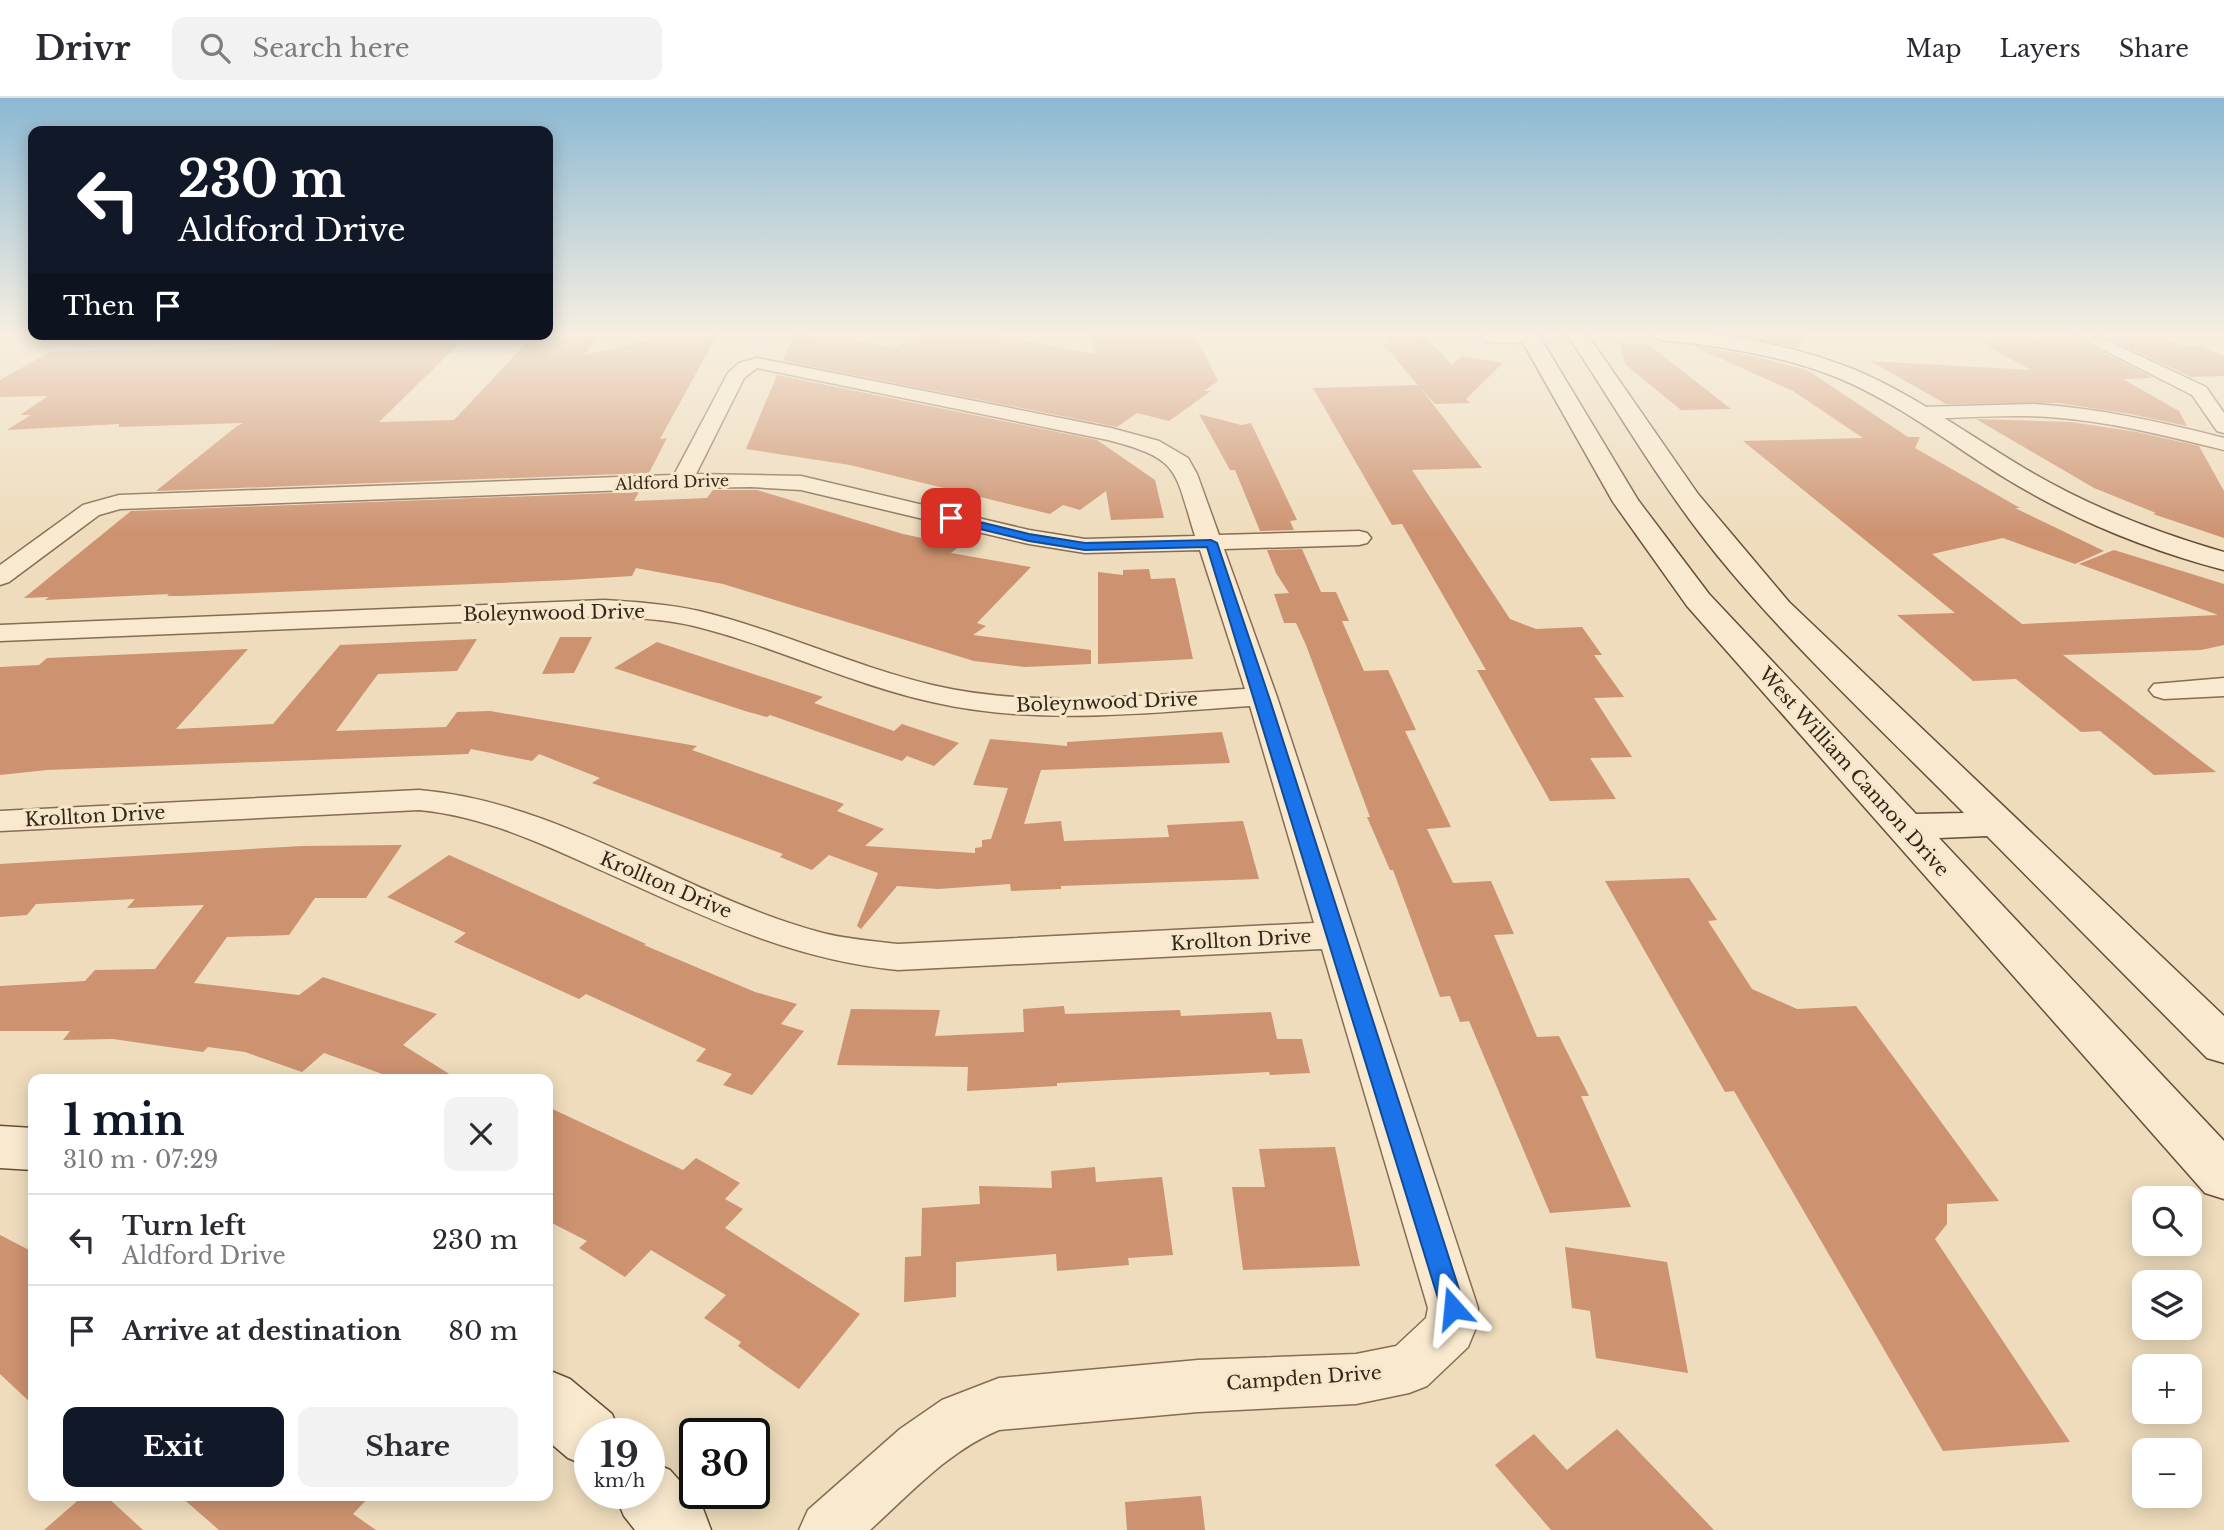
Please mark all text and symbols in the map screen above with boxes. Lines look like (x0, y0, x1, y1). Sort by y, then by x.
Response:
search box (172, 17, 662, 80)
text: Drivr (35, 28, 130, 69)
icon: search (196, 29, 234, 67)
text: Search here (252, 32, 410, 64)
text: Map (1906, 34, 1962, 63)
text: Layers (2000, 34, 2081, 63)
text: Share (2119, 34, 2189, 63)
text: 230 m (178, 149, 345, 210)
icon: left (63, 154, 154, 245)
text: Aldford Drive (178, 210, 406, 250)
icon: arrive (149, 287, 187, 325)
text: Then (63, 290, 135, 322)
street label: Aldford Drive (614, 470, 729, 494)
pin (921, 488, 981, 548)
icon: arrive (932, 499, 970, 537)
street label: Boleynwood Drive (463, 600, 645, 626)
street label: West William Cannon Drive (1753, 662, 1954, 881)
street label: Boleynwood Drive (1016, 687, 1198, 717)
street label: Krollton Drive (24, 801, 166, 831)
street label: Krollton Drive (597, 847, 735, 923)
street label: Krollton Drive (1170, 925, 1312, 955)
text: 1 min (63, 1094, 185, 1146)
button: close (444, 1097, 518, 1171)
text: 310 m · 07:29 (63, 1146, 218, 1174)
map controls (2132, 1186, 2202, 1508)
button: search (2132, 1186, 2202, 1256)
text: Turn left (122, 1210, 246, 1242)
icon: left (63, 1221, 101, 1259)
text: 230 m (432, 1224, 518, 1256)
text: Aldford Drive (122, 1242, 286, 1270)
button: layers (2132, 1270, 2202, 1340)
position arrow (1416, 1271, 1490, 1345)
icon: arrive (63, 1312, 101, 1350)
text: Arrive at destination (122, 1315, 402, 1347)
text: 80 m (448, 1315, 518, 1347)
button: + (2132, 1354, 2202, 1424)
street label: Campden Drive (1226, 1361, 1382, 1395)
button: Exit (63, 1407, 284, 1487)
button: Share (298, 1407, 518, 1487)
speed limit sign: 30 (679, 1418, 770, 1509)
text: 19 (600, 1433, 639, 1476)
button: − (2132, 1438, 2202, 1508)
text: km/h (594, 1470, 645, 1492)

